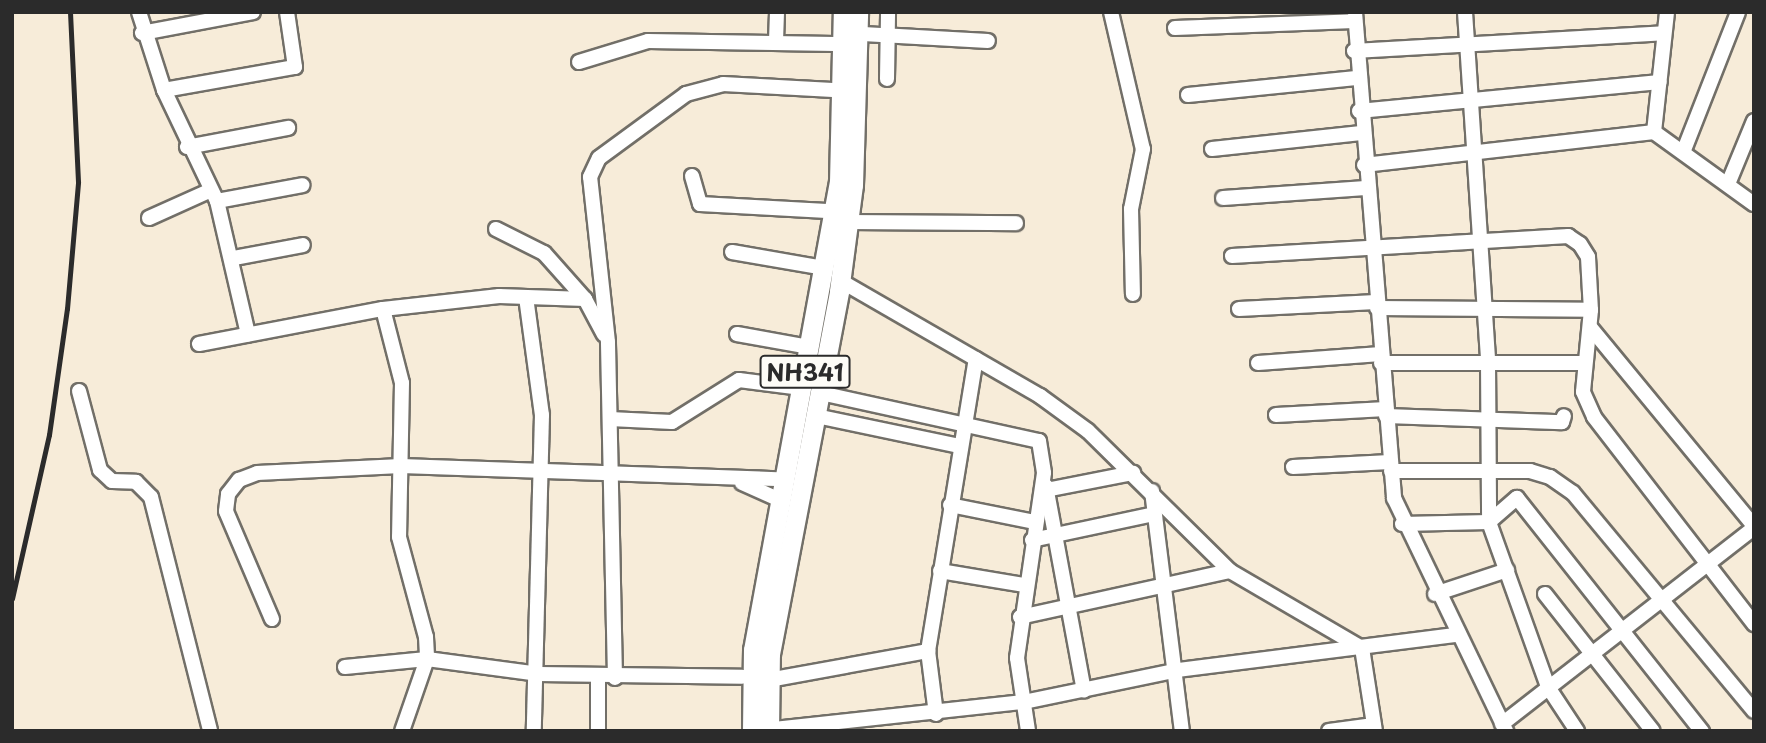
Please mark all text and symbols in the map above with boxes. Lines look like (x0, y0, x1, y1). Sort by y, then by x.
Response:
road number: NH341 (760, 352, 850, 392)

